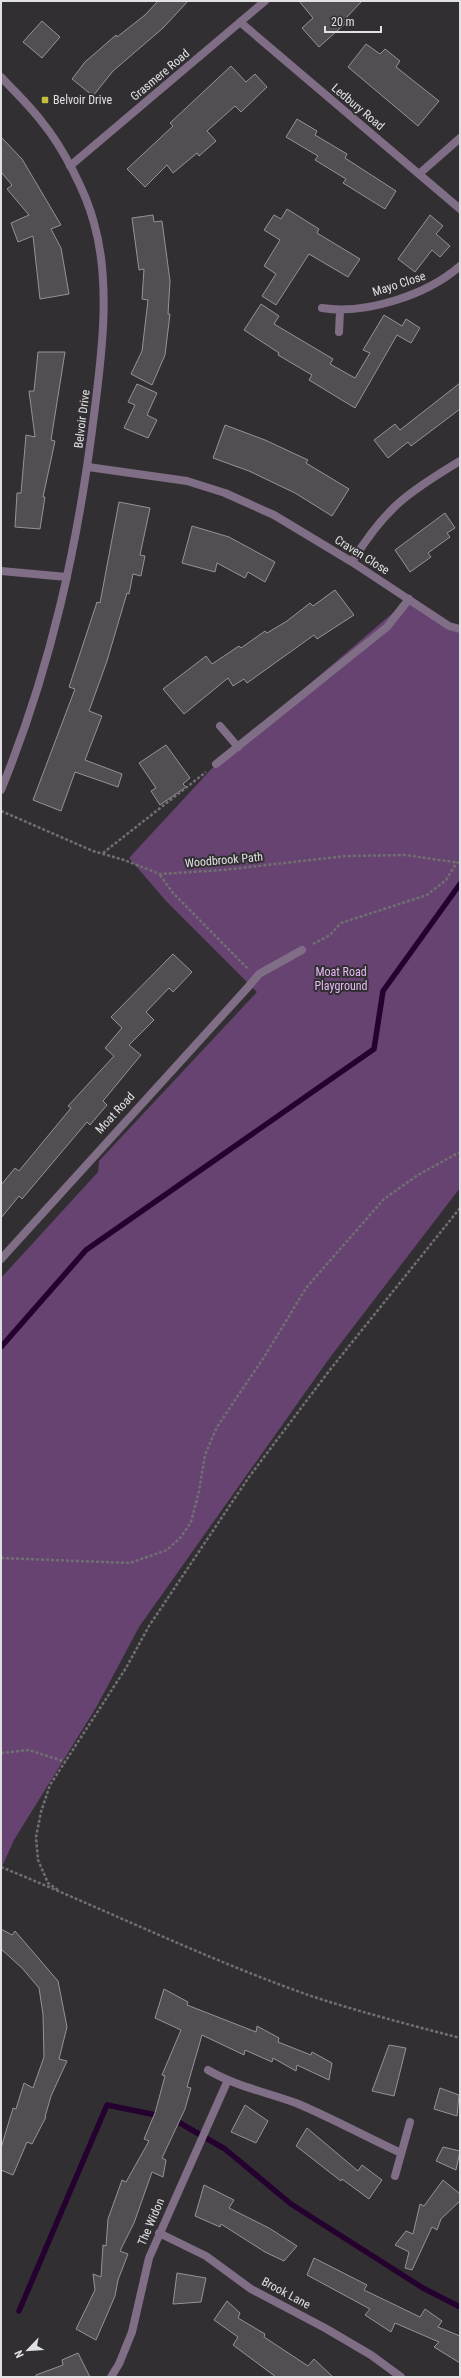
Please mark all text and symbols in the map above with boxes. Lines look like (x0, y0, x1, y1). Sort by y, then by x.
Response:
scale bar (325, 8, 381, 34)
text: 20 m (331, 15, 355, 29)
street label: Grasmere Road (128, 46, 192, 104)
street label: Ledbury Road (329, 81, 387, 133)
place label: Belvoir Drive (53, 93, 112, 107)
marker: Belvoir Drive (40, 95, 50, 105)
street label: Mayo Close (371, 269, 428, 299)
street label: Belvoir Drive (71, 388, 93, 449)
street label: Craven Close (332, 533, 392, 578)
street label: Woodbrook Path (184, 850, 264, 870)
park label: Moat Road Playground (314, 965, 368, 993)
street label: Moat Road (92, 1089, 138, 1137)
street label: The Widon (135, 2196, 167, 2248)
street label: Brook Lane (259, 2274, 313, 2312)
north arrow (8, 2330, 48, 2370)
text: N (12, 2348, 27, 2360)

